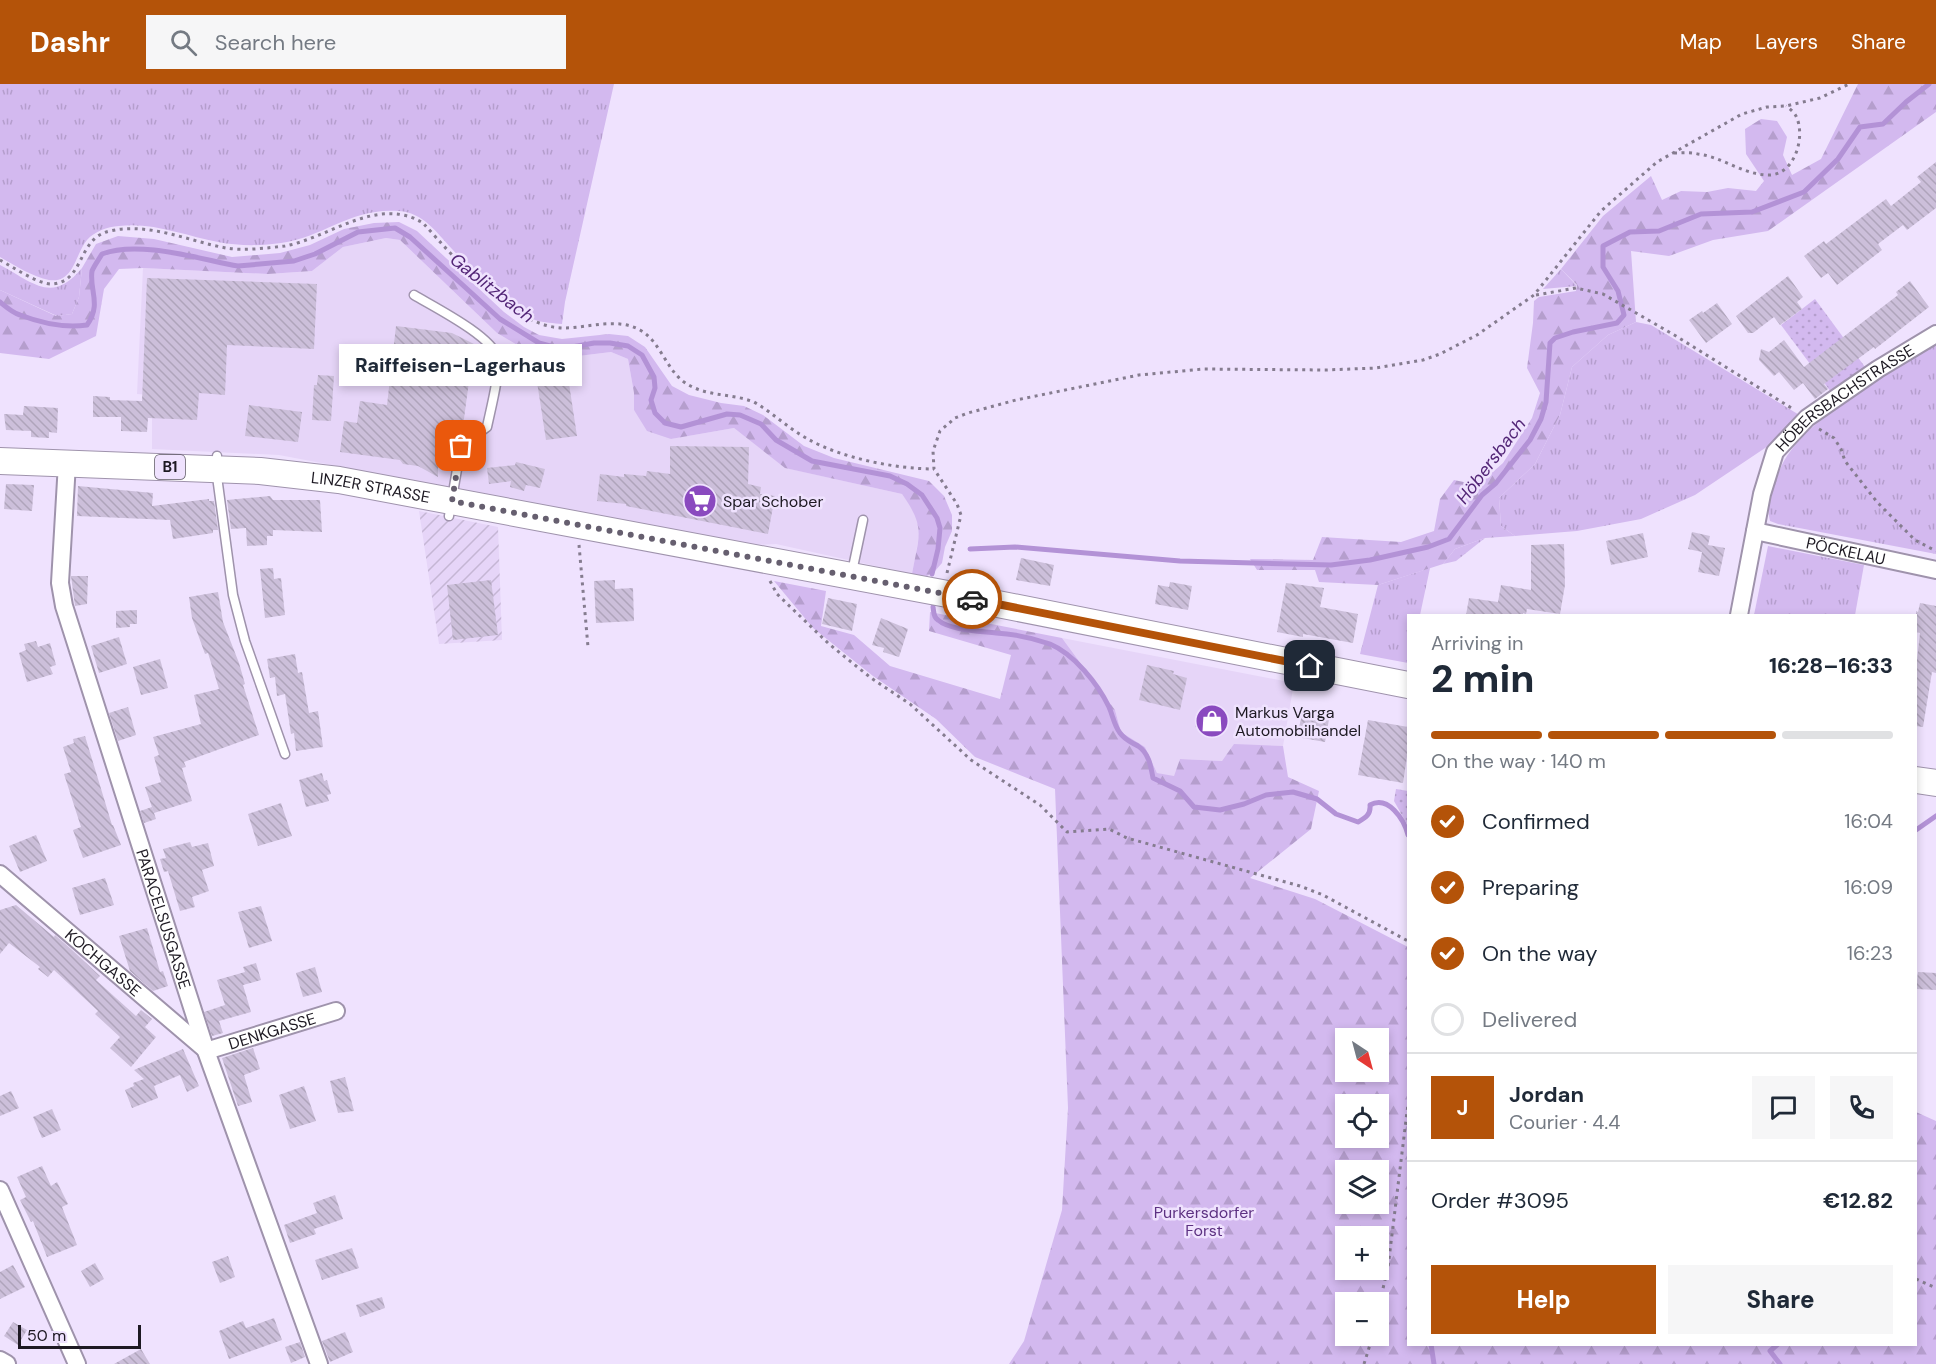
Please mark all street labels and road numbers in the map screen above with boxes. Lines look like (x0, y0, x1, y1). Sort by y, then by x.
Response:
street label: HÖBERSBACHSTRASSE (1771, 339, 1918, 456)
road number: B1 (155, 455, 185, 479)
street label: LINZER STRASSE (310, 466, 432, 507)
street label: PÖCKELAU (1804, 532, 1888, 569)
street label: PARACELSUSGASSE (132, 846, 196, 992)
street label: KOCHGASSE (61, 924, 146, 1001)
street label: DENKGASSE (226, 1007, 318, 1054)

